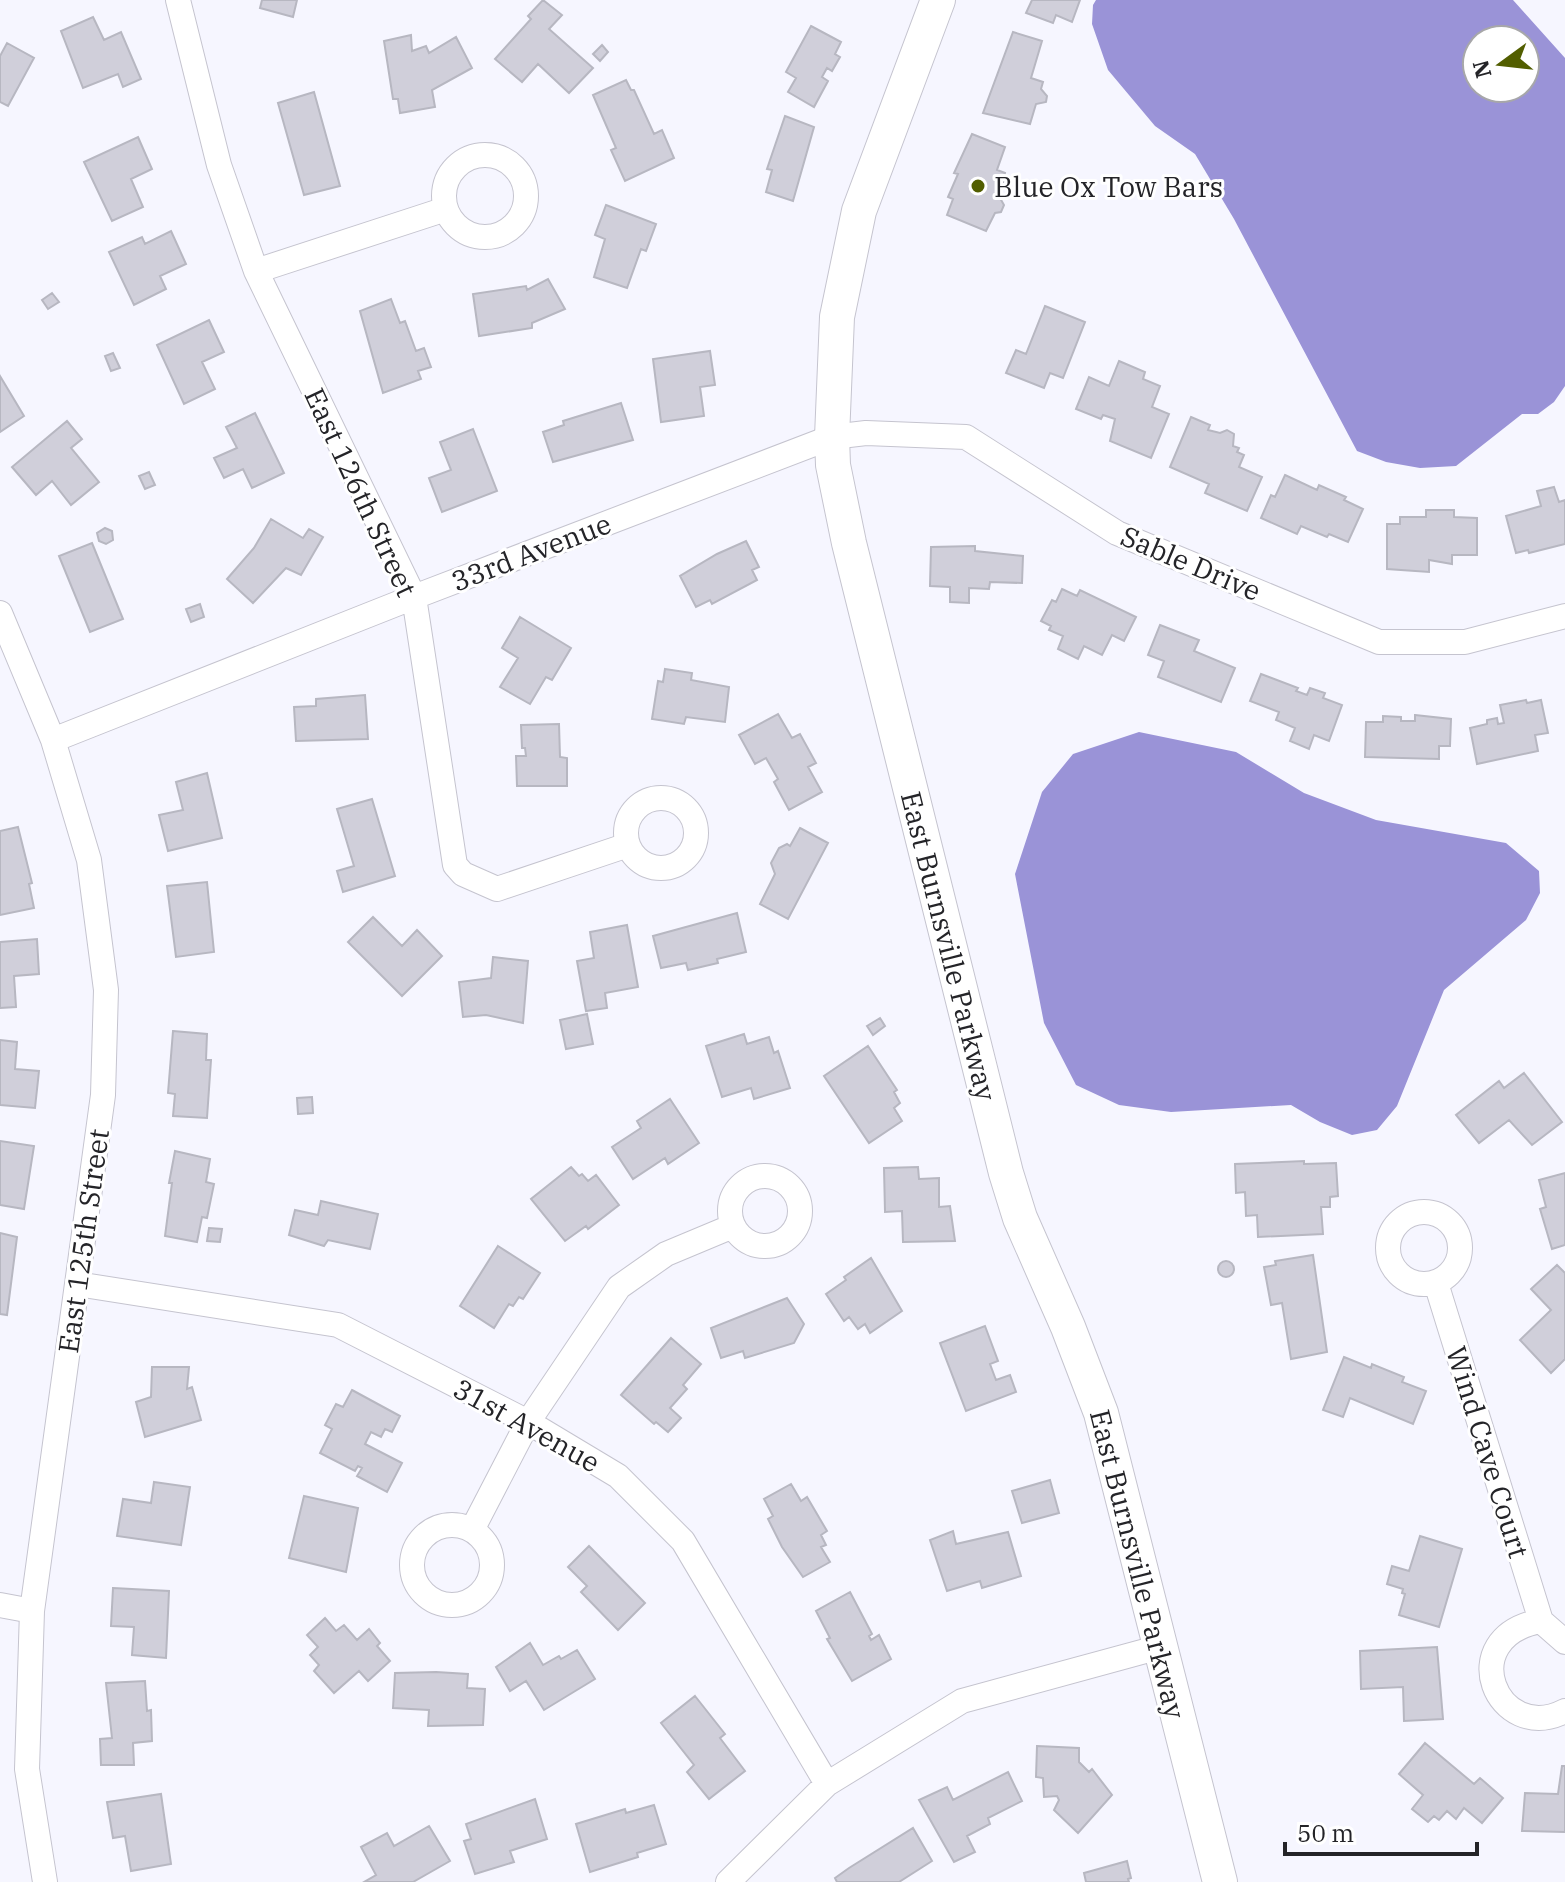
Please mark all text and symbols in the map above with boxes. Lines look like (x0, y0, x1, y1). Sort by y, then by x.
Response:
north arrow (1461, 24, 1541, 104)
text: N (1465, 57, 1497, 81)
place label: Blue Ox Tow Bars (994, 168, 1223, 205)
marker: Blue Ox Tow Bars (969, 177, 987, 195)
street label: East 126th Street (296, 382, 426, 602)
street label: 33rd Avenue (446, 505, 616, 599)
street label: Sable Drive (1115, 517, 1267, 609)
street label: East Burnsville Parkway (893, 788, 1005, 1104)
street label: East 125th Street (49, 1126, 117, 1355)
street label: Wind Cave Court (1438, 1342, 1538, 1562)
street label: 31st Avenue (447, 1370, 607, 1480)
street label: East Burnsville Parkway (1082, 1406, 1194, 1722)
scale bar (1285, 1806, 1477, 1856)
text: 50 m (1297, 1817, 1354, 1849)

